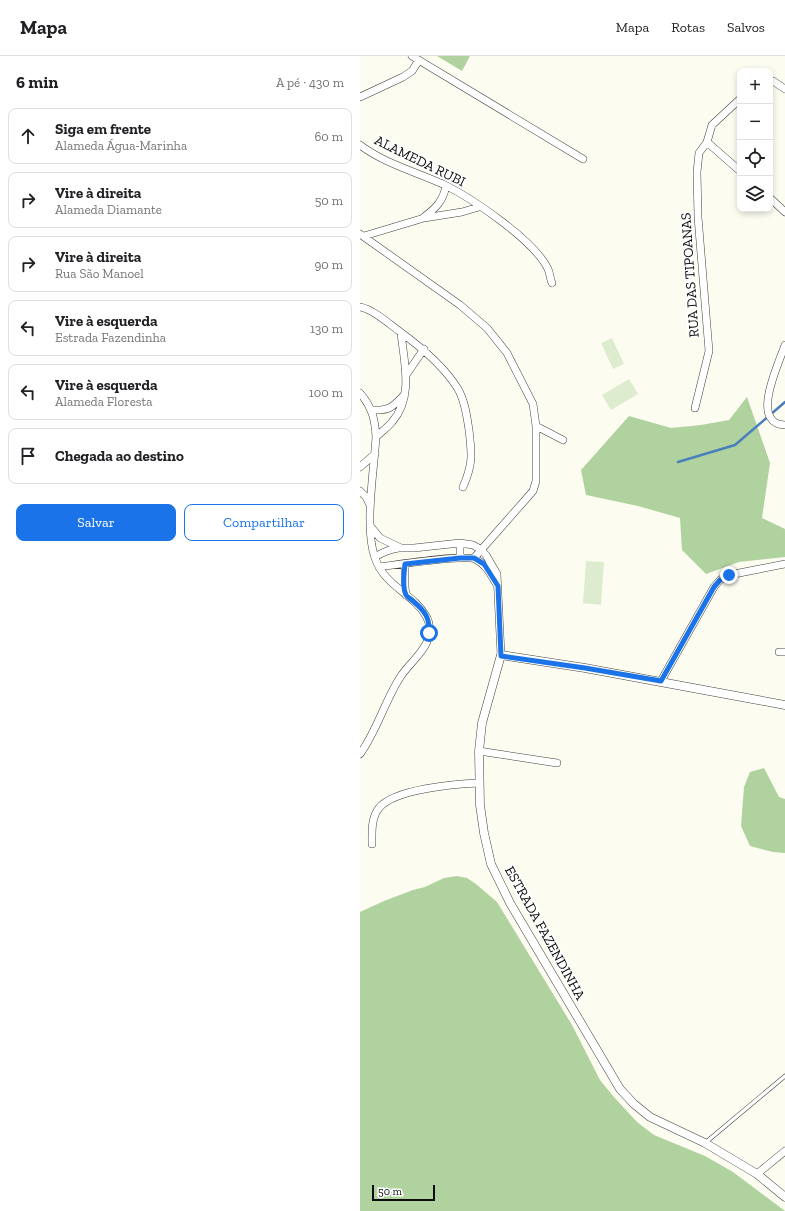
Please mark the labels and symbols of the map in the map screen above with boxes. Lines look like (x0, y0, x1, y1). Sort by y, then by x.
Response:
street label: ALAMEDA RUBI (372, 132, 468, 190)
street label: RUA DAS TIPOANAS (677, 212, 703, 338)
route end (720, 566, 738, 584)
route start (420, 624, 438, 642)
street label: ESTRADA FAZENDINHA (501, 863, 589, 1004)
scale bar (372, 1183, 435, 1202)

